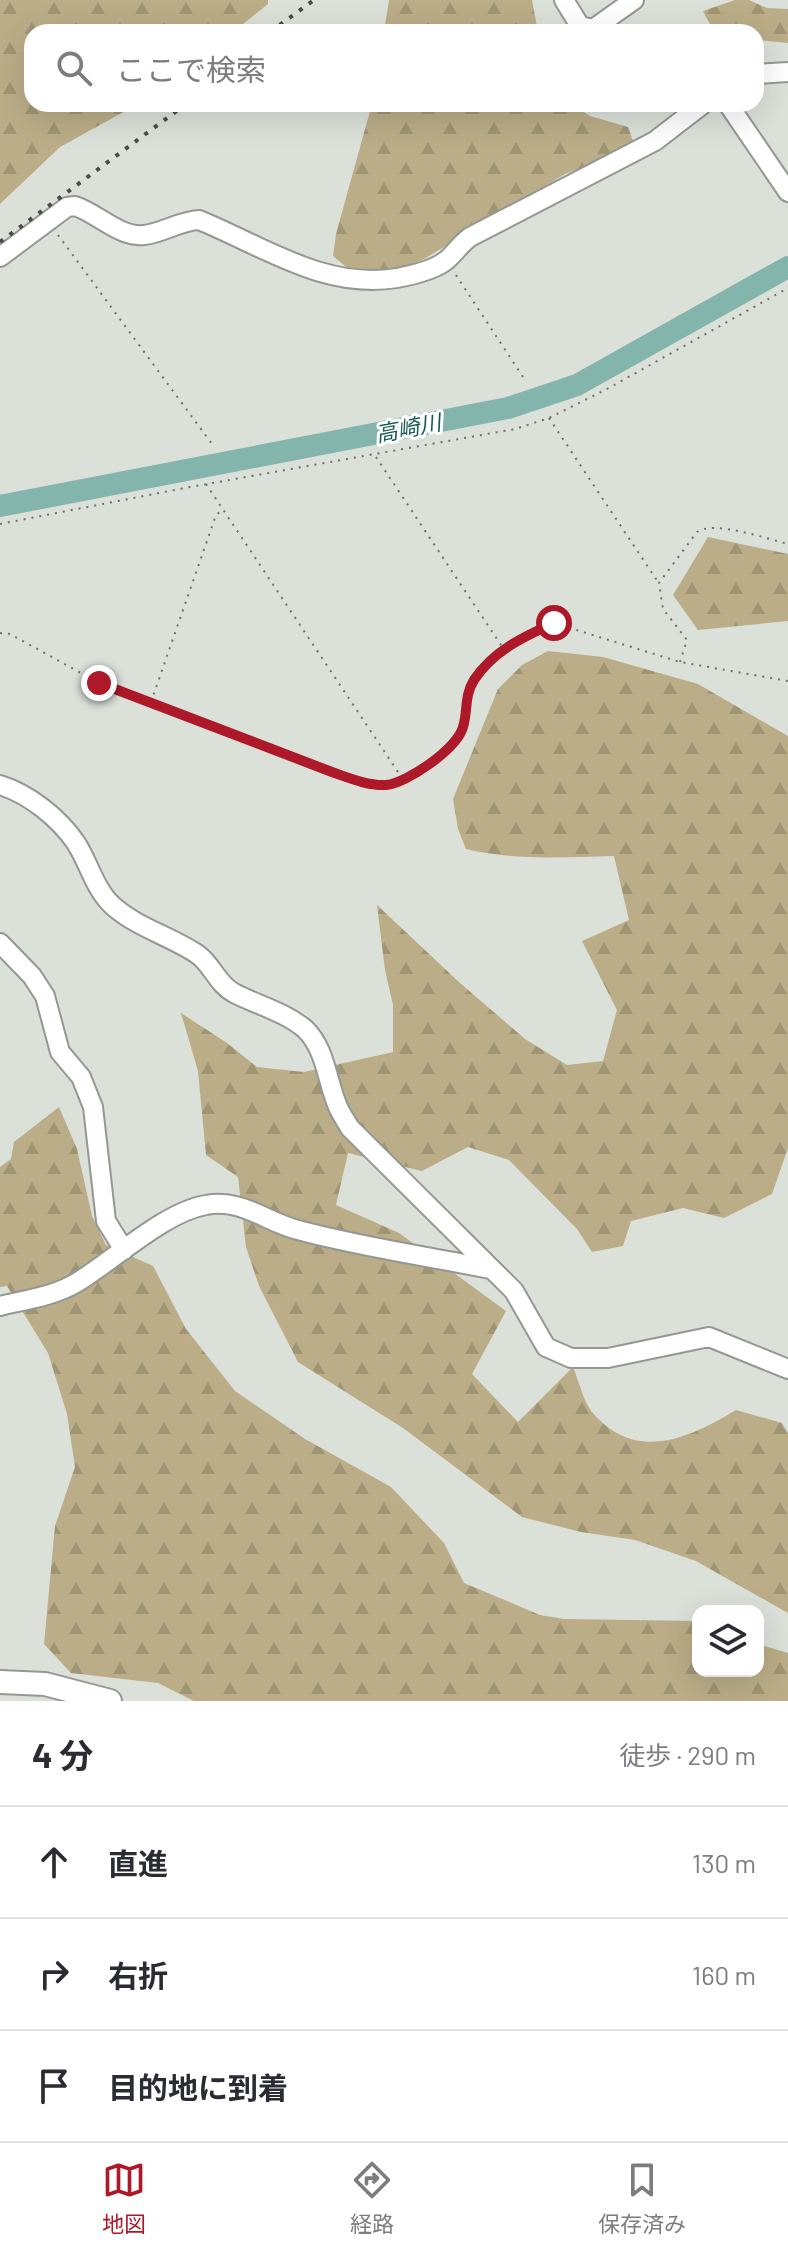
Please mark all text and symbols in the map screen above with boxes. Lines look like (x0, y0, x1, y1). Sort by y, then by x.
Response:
search box (24, 24, 764, 112)
icon: search (52, 46, 96, 90)
text: ここで検索 (116, 51, 266, 87)
water label: 高崎川 (373, 408, 445, 446)
route start (536, 605, 572, 641)
route end (81, 665, 117, 701)
map controls (692, 1605, 764, 1677)
button: layers (692, 1605, 764, 1677)
text: 4 分 (32, 1734, 93, 1775)
text: 徒歩 · 290 m (619, 1739, 756, 1770)
icon: ahead (32, 1840, 76, 1884)
text: 直進 (108, 1845, 168, 1881)
text: 130 m (692, 1847, 756, 1878)
icon: right (32, 1952, 76, 1996)
text: 右折 (108, 1957, 168, 1993)
text: 160 m (692, 1959, 756, 1990)
icon: arrive (32, 2064, 76, 2108)
text: 目的地に到着 (108, 2069, 288, 2105)
tab: 地図 (102, 2158, 146, 2238)
tab: 経路 (350, 2158, 394, 2238)
tab: 保存済み (598, 2158, 686, 2238)

